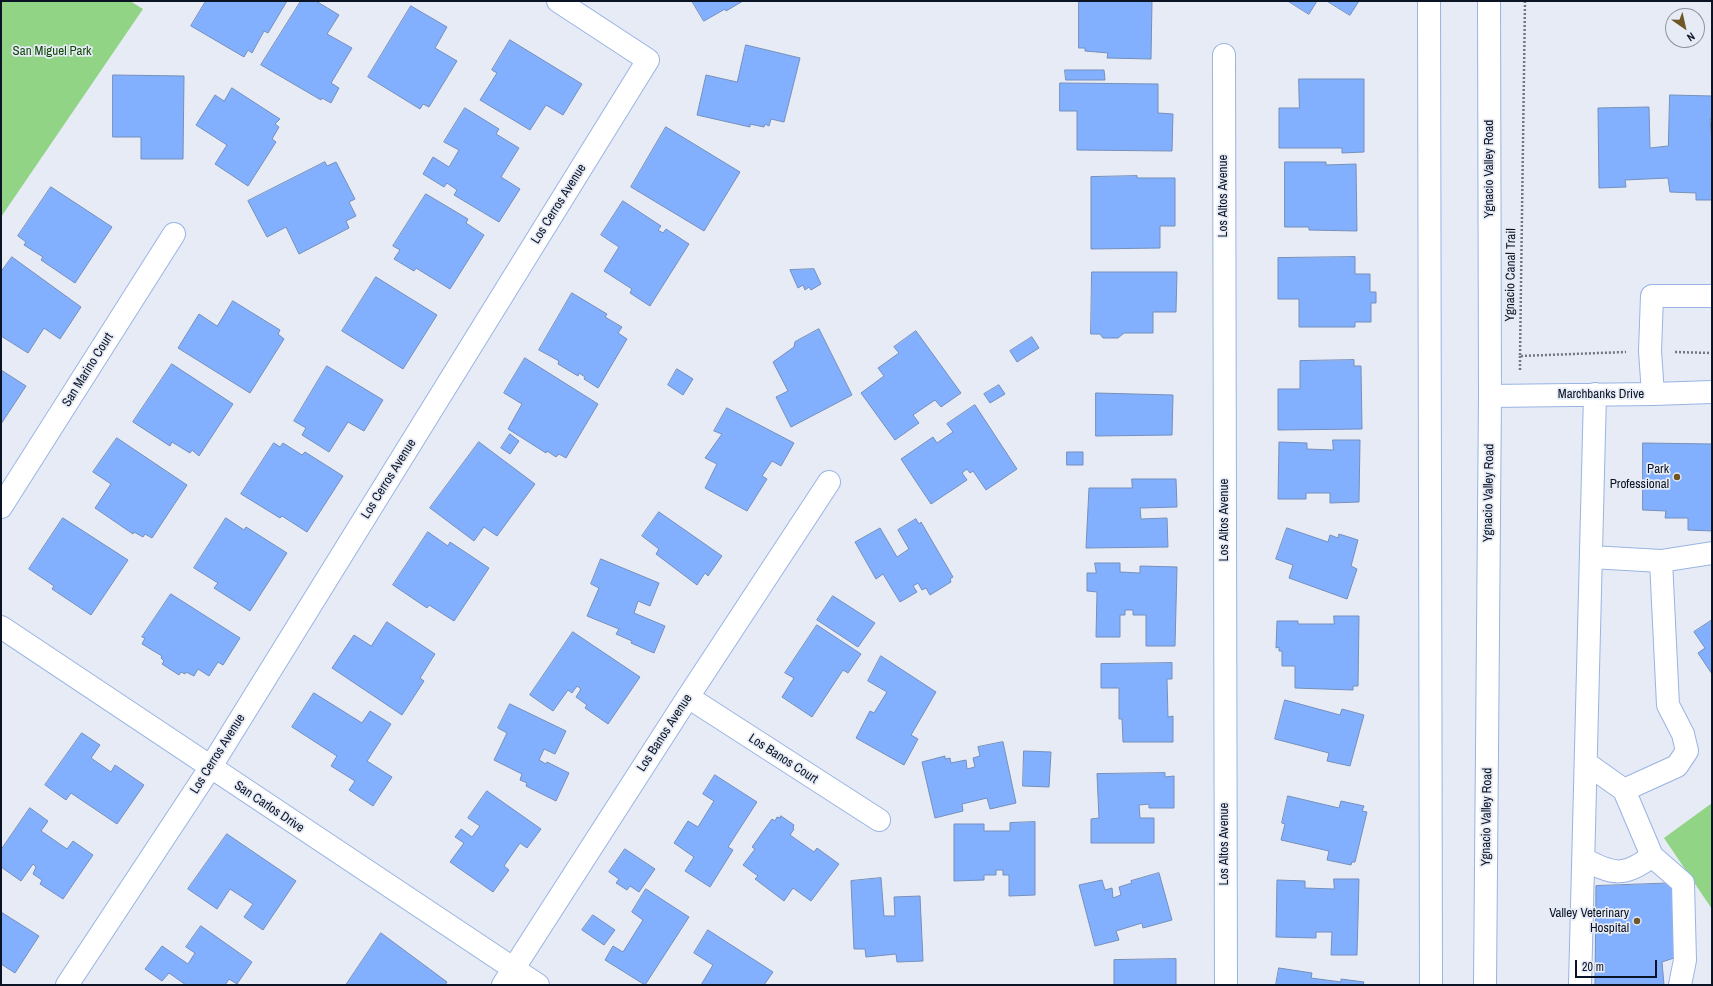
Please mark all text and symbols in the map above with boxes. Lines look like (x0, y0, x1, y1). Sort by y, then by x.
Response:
north arrow (1665, 8, 1705, 48)
text: N (1685, 29, 1698, 45)
park label: San Miguel Park (13, 44, 91, 60)
street label: Ygnacio Valley Road (1482, 120, 1498, 218)
street label: Los Altos Avenue (1216, 155, 1232, 237)
street label: Los Cerros Avenue (528, 161, 590, 247)
street label: Ygnacio Canal Trail (1502, 228, 1520, 322)
street label: San Marino Court (59, 330, 117, 410)
street label: Marchbanks Drive (1558, 387, 1644, 403)
street label: Los Cerros Avenue (358, 436, 420, 522)
street label: Ygnacio Valley Road (1480, 444, 1498, 542)
place label: Park Professional (1610, 462, 1669, 493)
marker: Park Professional (1672, 472, 1682, 482)
street label: Los Altos Avenue (1217, 479, 1233, 561)
street label: Los Banos Avenue (634, 691, 696, 775)
street label: Los Cerros Avenue (187, 711, 249, 797)
street label: Los Banos Court (745, 731, 821, 787)
street label: Ygnacio Valley Road (1478, 768, 1496, 866)
street label: San Carlos Drive (231, 778, 307, 836)
street label: Los Altos Avenue (1217, 803, 1233, 885)
place label: Valley Veterinary Hospital (1549, 906, 1629, 937)
marker: Valley Veterinary Hospital (1632, 916, 1642, 926)
scale bar (1577, 952, 1659, 978)
text: 20 m (1582, 959, 1604, 975)

